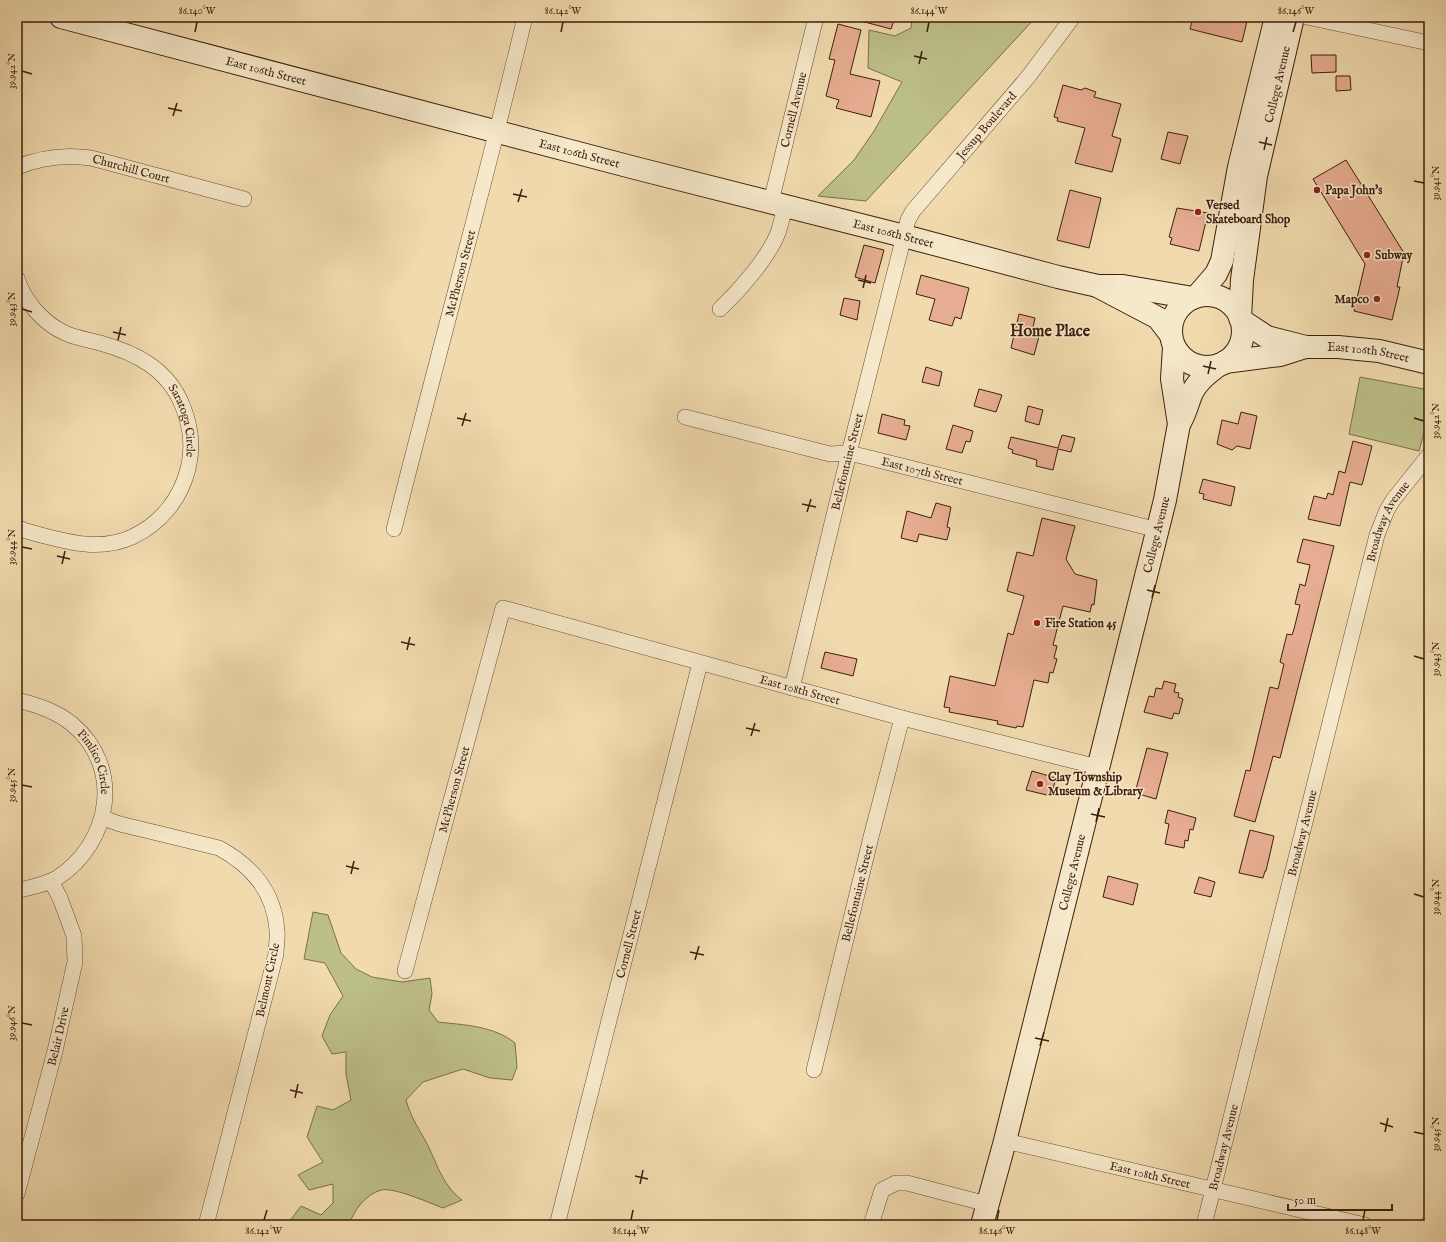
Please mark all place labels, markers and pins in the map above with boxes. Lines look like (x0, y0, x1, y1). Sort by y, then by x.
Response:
place label: Papa John's (1325, 183, 1383, 199)
marker: Papa John's (1312, 185, 1322, 195)
place label: Versed Skateboard Shop (1205, 198, 1291, 228)
marker: Versed Skateboard Shop (1193, 207, 1203, 217)
place label: Subway (1375, 248, 1414, 264)
marker: Subway (1362, 250, 1372, 260)
place label: Mapco (1334, 292, 1370, 308)
marker: Mapco (1372, 294, 1382, 304)
place label: Fire Station 45 (1045, 616, 1117, 631)
marker: Fire Station 45 (1032, 618, 1042, 628)
place label: Clay Township Museum & Library (1048, 770, 1144, 800)
marker: Clay Township Museum & Library (1035, 779, 1045, 789)

